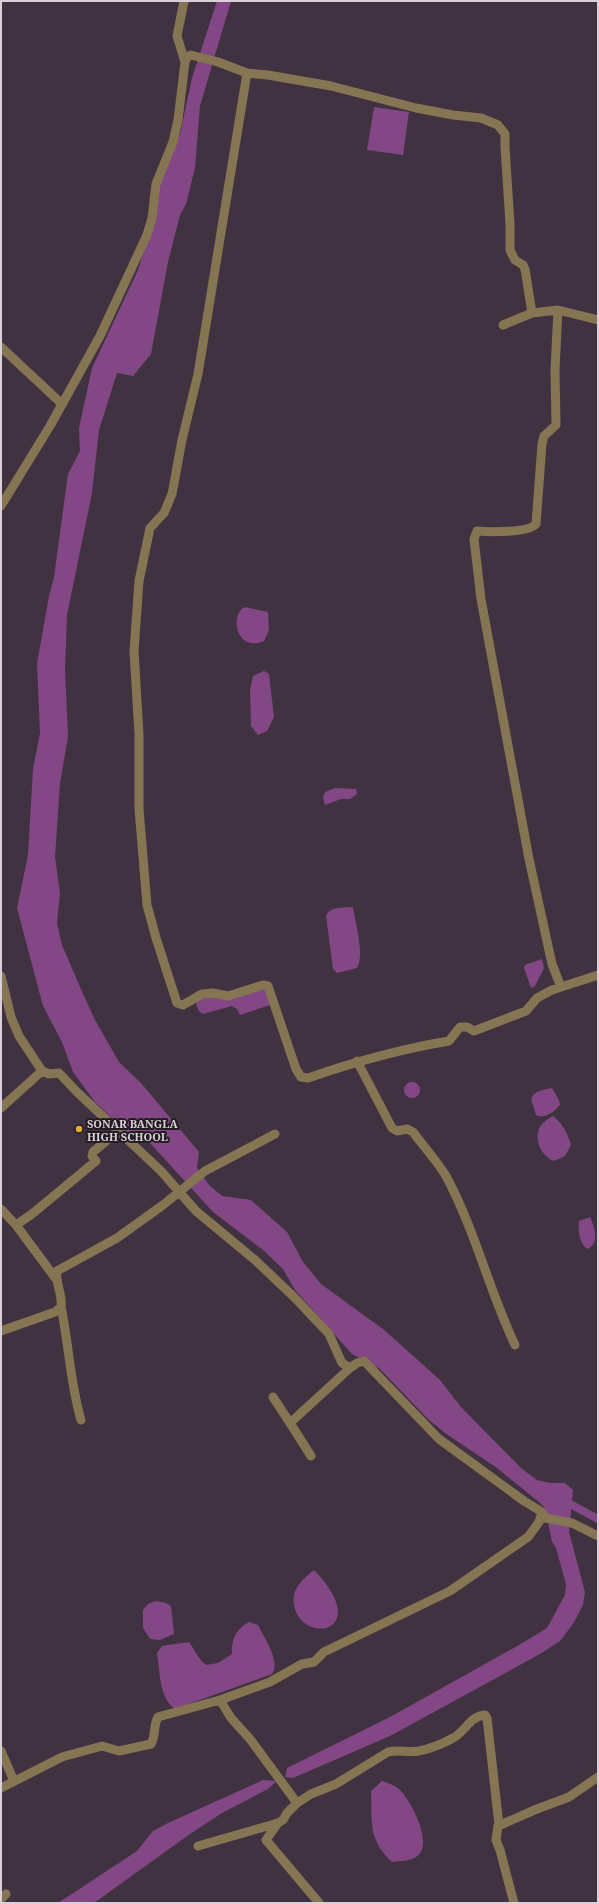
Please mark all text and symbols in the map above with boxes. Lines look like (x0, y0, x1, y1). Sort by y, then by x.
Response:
place label: SONAR BANGLA HIGH SCHOOL (87, 1116, 178, 1144)
marker: SONAR BANGLA HIGH SCHOOL (74, 1124, 84, 1134)

